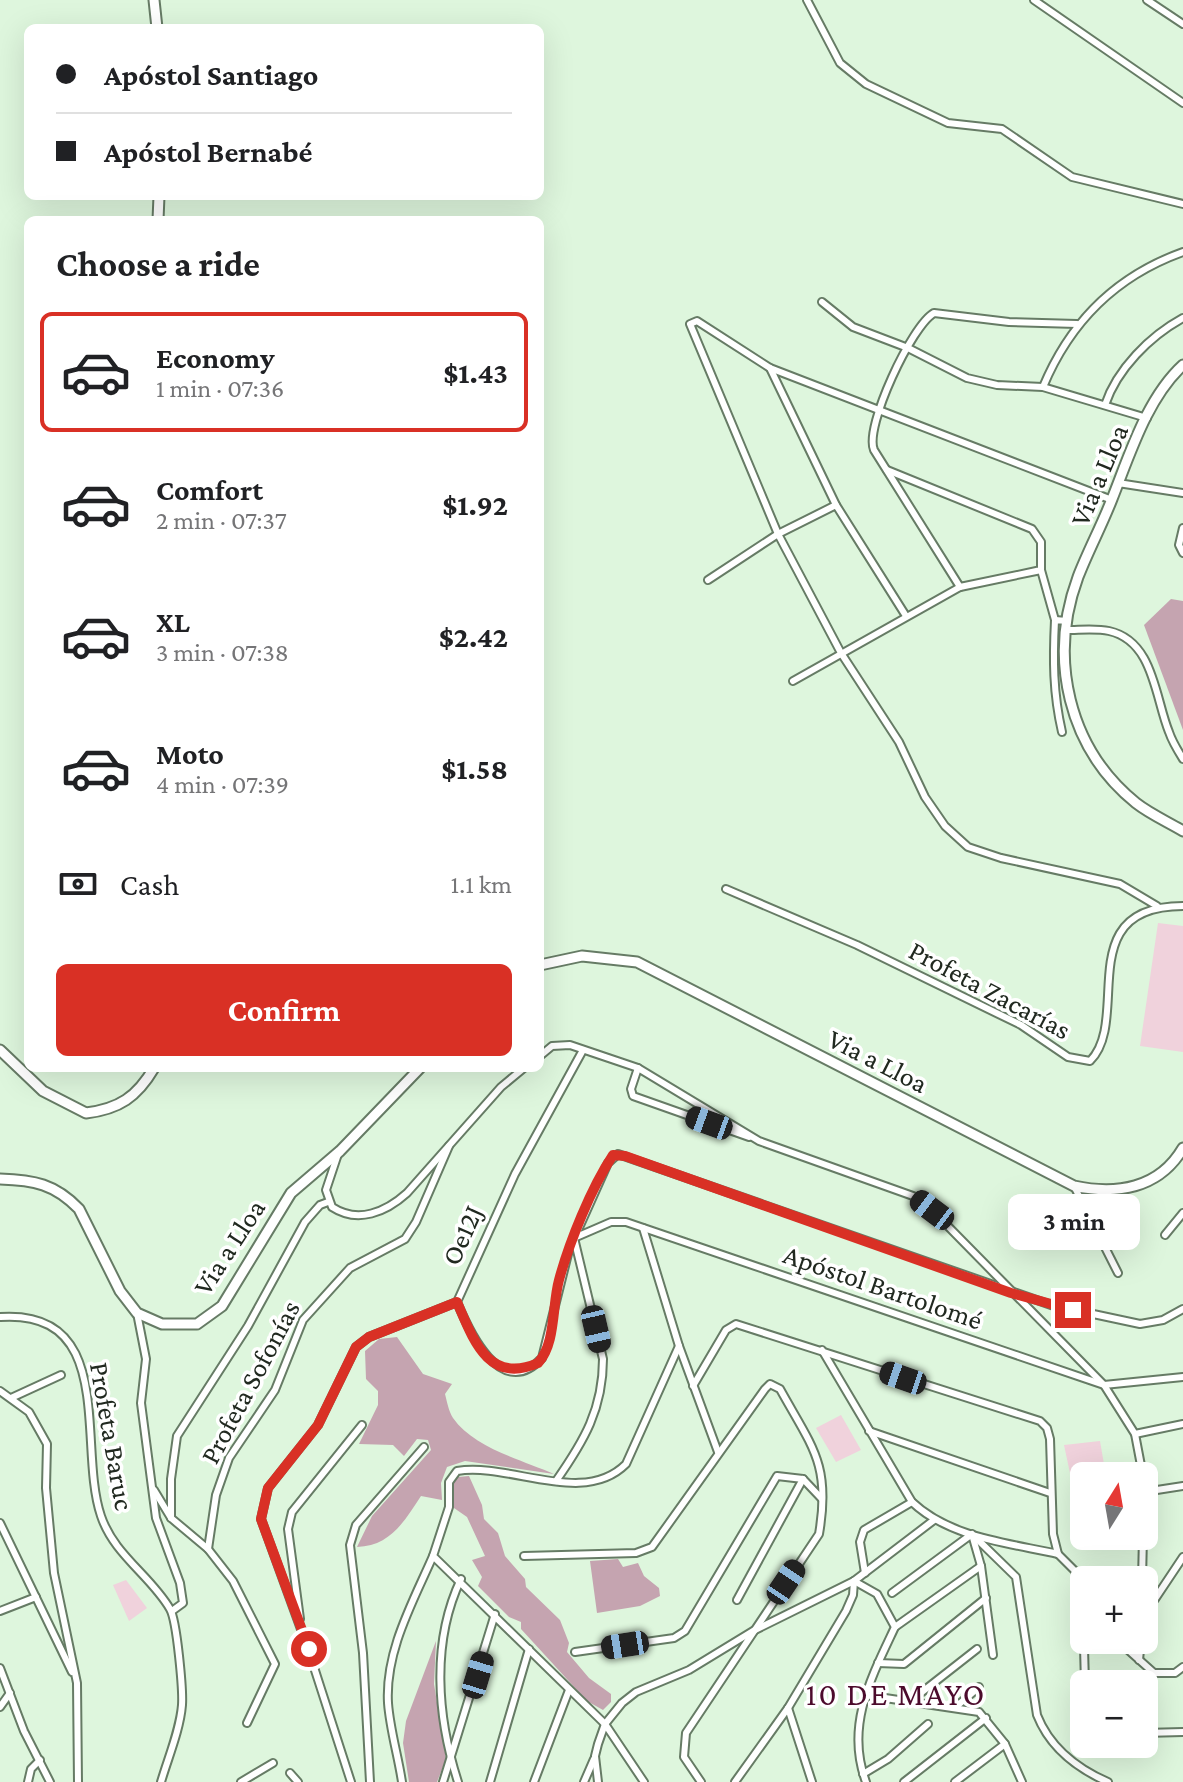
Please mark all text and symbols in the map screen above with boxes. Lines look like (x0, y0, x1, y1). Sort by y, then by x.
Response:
text: Apóstol Santiago (104, 58, 318, 91)
text: Apóstol Bernabé (104, 135, 313, 168)
text: Choose a ride (56, 244, 260, 284)
icon: car (60, 336, 132, 408)
text: Economy (156, 341, 275, 374)
text: $1.43 (443, 356, 508, 389)
text: 1 min · 07:36 (156, 374, 284, 403)
street label: Via a Lloa (1064, 419, 1134, 531)
icon: car (60, 468, 132, 540)
text: Comfort (156, 473, 263, 506)
text: $1.92 (442, 488, 508, 521)
text: 2 min · 07:37 (156, 506, 287, 535)
icon: car (60, 600, 132, 672)
text: XL (156, 605, 190, 638)
text: $2.42 (439, 620, 508, 653)
text: 3 min · 07:38 (156, 638, 289, 667)
icon: car (60, 732, 132, 804)
text: Moto (156, 737, 224, 770)
text: $1.58 (441, 752, 508, 785)
text: 4 min · 07:39 (156, 770, 289, 799)
icon: cash (56, 862, 100, 906)
text: Cash (120, 868, 179, 901)
text: 1.1 km (451, 870, 512, 899)
street label: Profeta Zacarías (904, 934, 1076, 1046)
button: Confirm (56, 964, 512, 1056)
street label: Via a Lloa (823, 1023, 933, 1099)
car (682, 1104, 736, 1142)
car (906, 1186, 958, 1234)
street label: Via a Lloa (187, 1193, 271, 1301)
callout: 3 min (1007, 1194, 1139, 1250)
street label: Oe12J (435, 1200, 489, 1270)
text: 3 min (1043, 1207, 1105, 1236)
street label: Apóstol Bartolomé (779, 1238, 987, 1336)
route end (1055, 1292, 1091, 1328)
street label: Profeta Sofonías (194, 1295, 306, 1469)
car (579, 1303, 613, 1355)
car (876, 1359, 930, 1397)
street label: Profeta Baruc (84, 1360, 140, 1513)
north arrow (1070, 1462, 1158, 1550)
map controls (1070, 1462, 1158, 1758)
car (763, 1555, 809, 1609)
button: + (1070, 1566, 1158, 1654)
car (599, 1629, 651, 1661)
route start (291, 1631, 327, 1667)
car (460, 1649, 496, 1701)
button: − (1070, 1670, 1158, 1758)
district label: 10 DE MAYO (806, 1676, 986, 1712)

